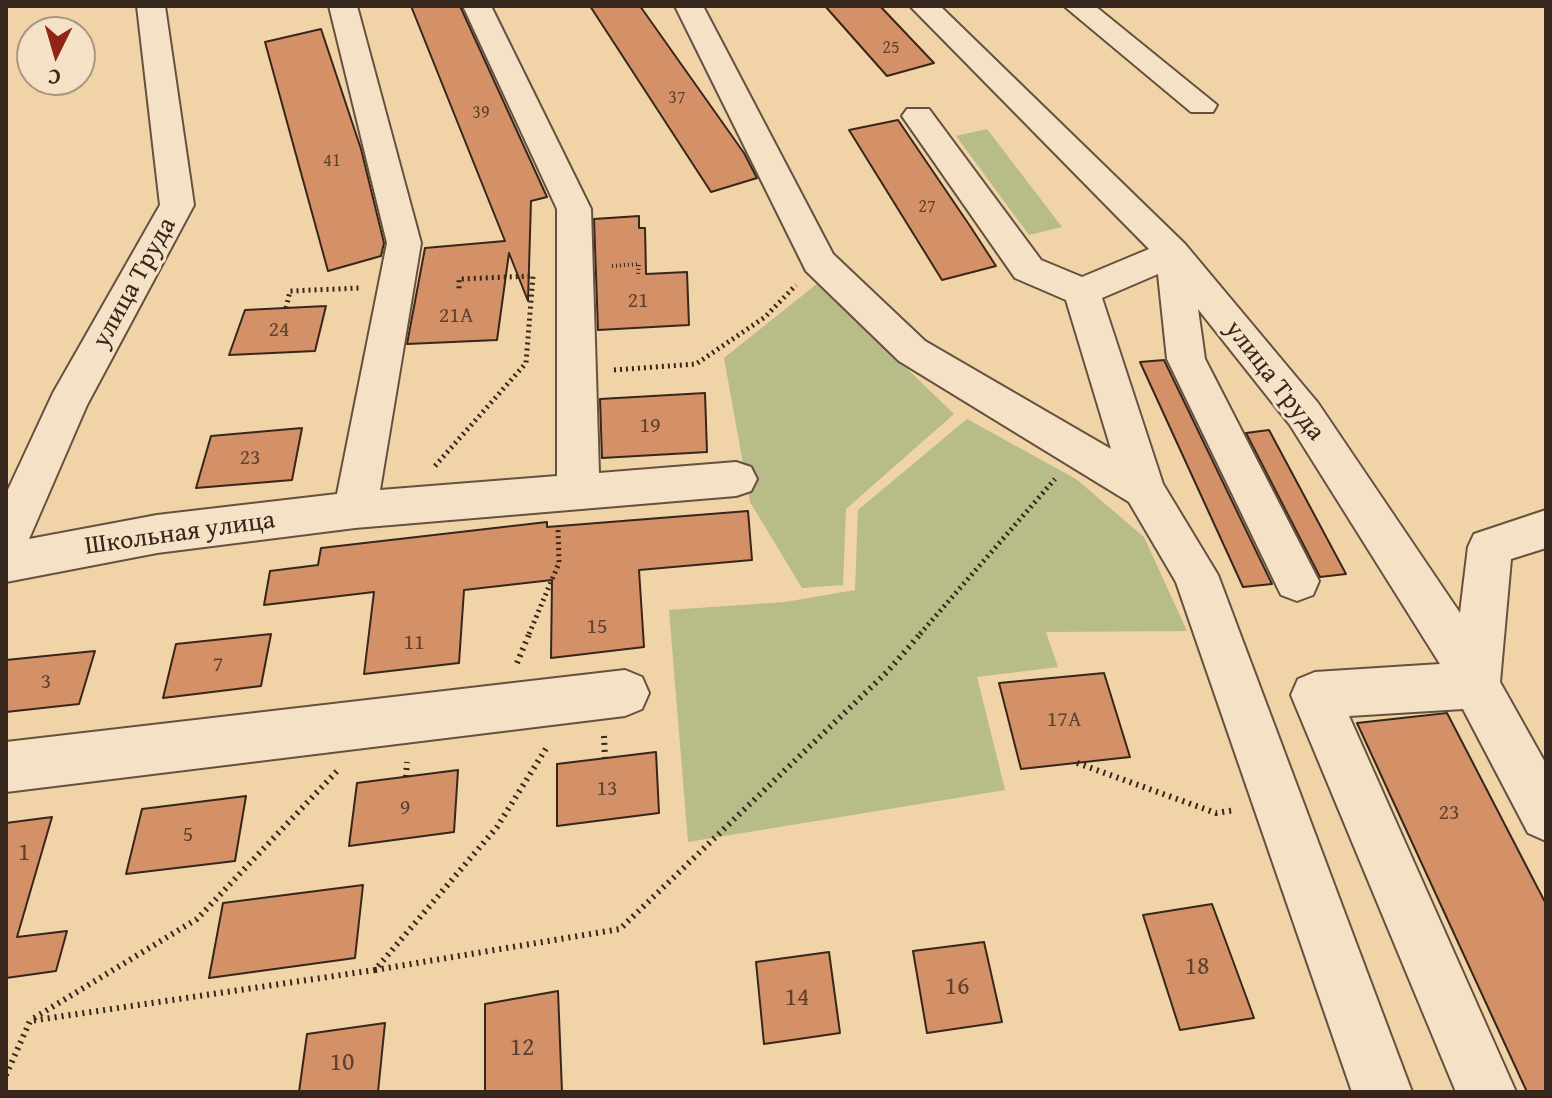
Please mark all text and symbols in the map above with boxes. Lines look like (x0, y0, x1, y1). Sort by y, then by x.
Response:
north arrow (16, 16, 96, 96)
house number: 25 (882, 37, 900, 59)
text: С (46, 61, 62, 94)
house number: 37 (668, 87, 686, 109)
house number: 39 (472, 102, 490, 124)
house number: 41 (323, 150, 341, 172)
house number: 27 (918, 196, 936, 218)
street label: улица Труда (86, 212, 184, 354)
house number: 21 (627, 288, 649, 314)
house number: 21А (439, 303, 473, 329)
street label: улица Труда (1217, 315, 1331, 447)
house number: 24 (268, 317, 290, 343)
house number: 19 (639, 413, 661, 439)
house number: 23 (239, 445, 261, 471)
street label: Школьная улица (83, 505, 277, 563)
house number: 15 (586, 614, 608, 640)
house number: 11 (403, 630, 425, 656)
house number: 7 (213, 652, 223, 678)
house number: 3 (41, 669, 51, 695)
house number: 17А (1047, 707, 1081, 733)
house number: 13 (596, 776, 618, 802)
house number: 9 (400, 795, 410, 821)
house number: 23 (1438, 800, 1460, 826)
house number: 5 (183, 822, 193, 848)
house number: 1 (18, 837, 30, 869)
house number: 18 (1184, 951, 1210, 983)
house number: 16 (944, 971, 970, 1003)
house number: 14 (784, 982, 810, 1014)
house number: 12 (509, 1032, 535, 1064)
house number: 10 (329, 1047, 355, 1079)

